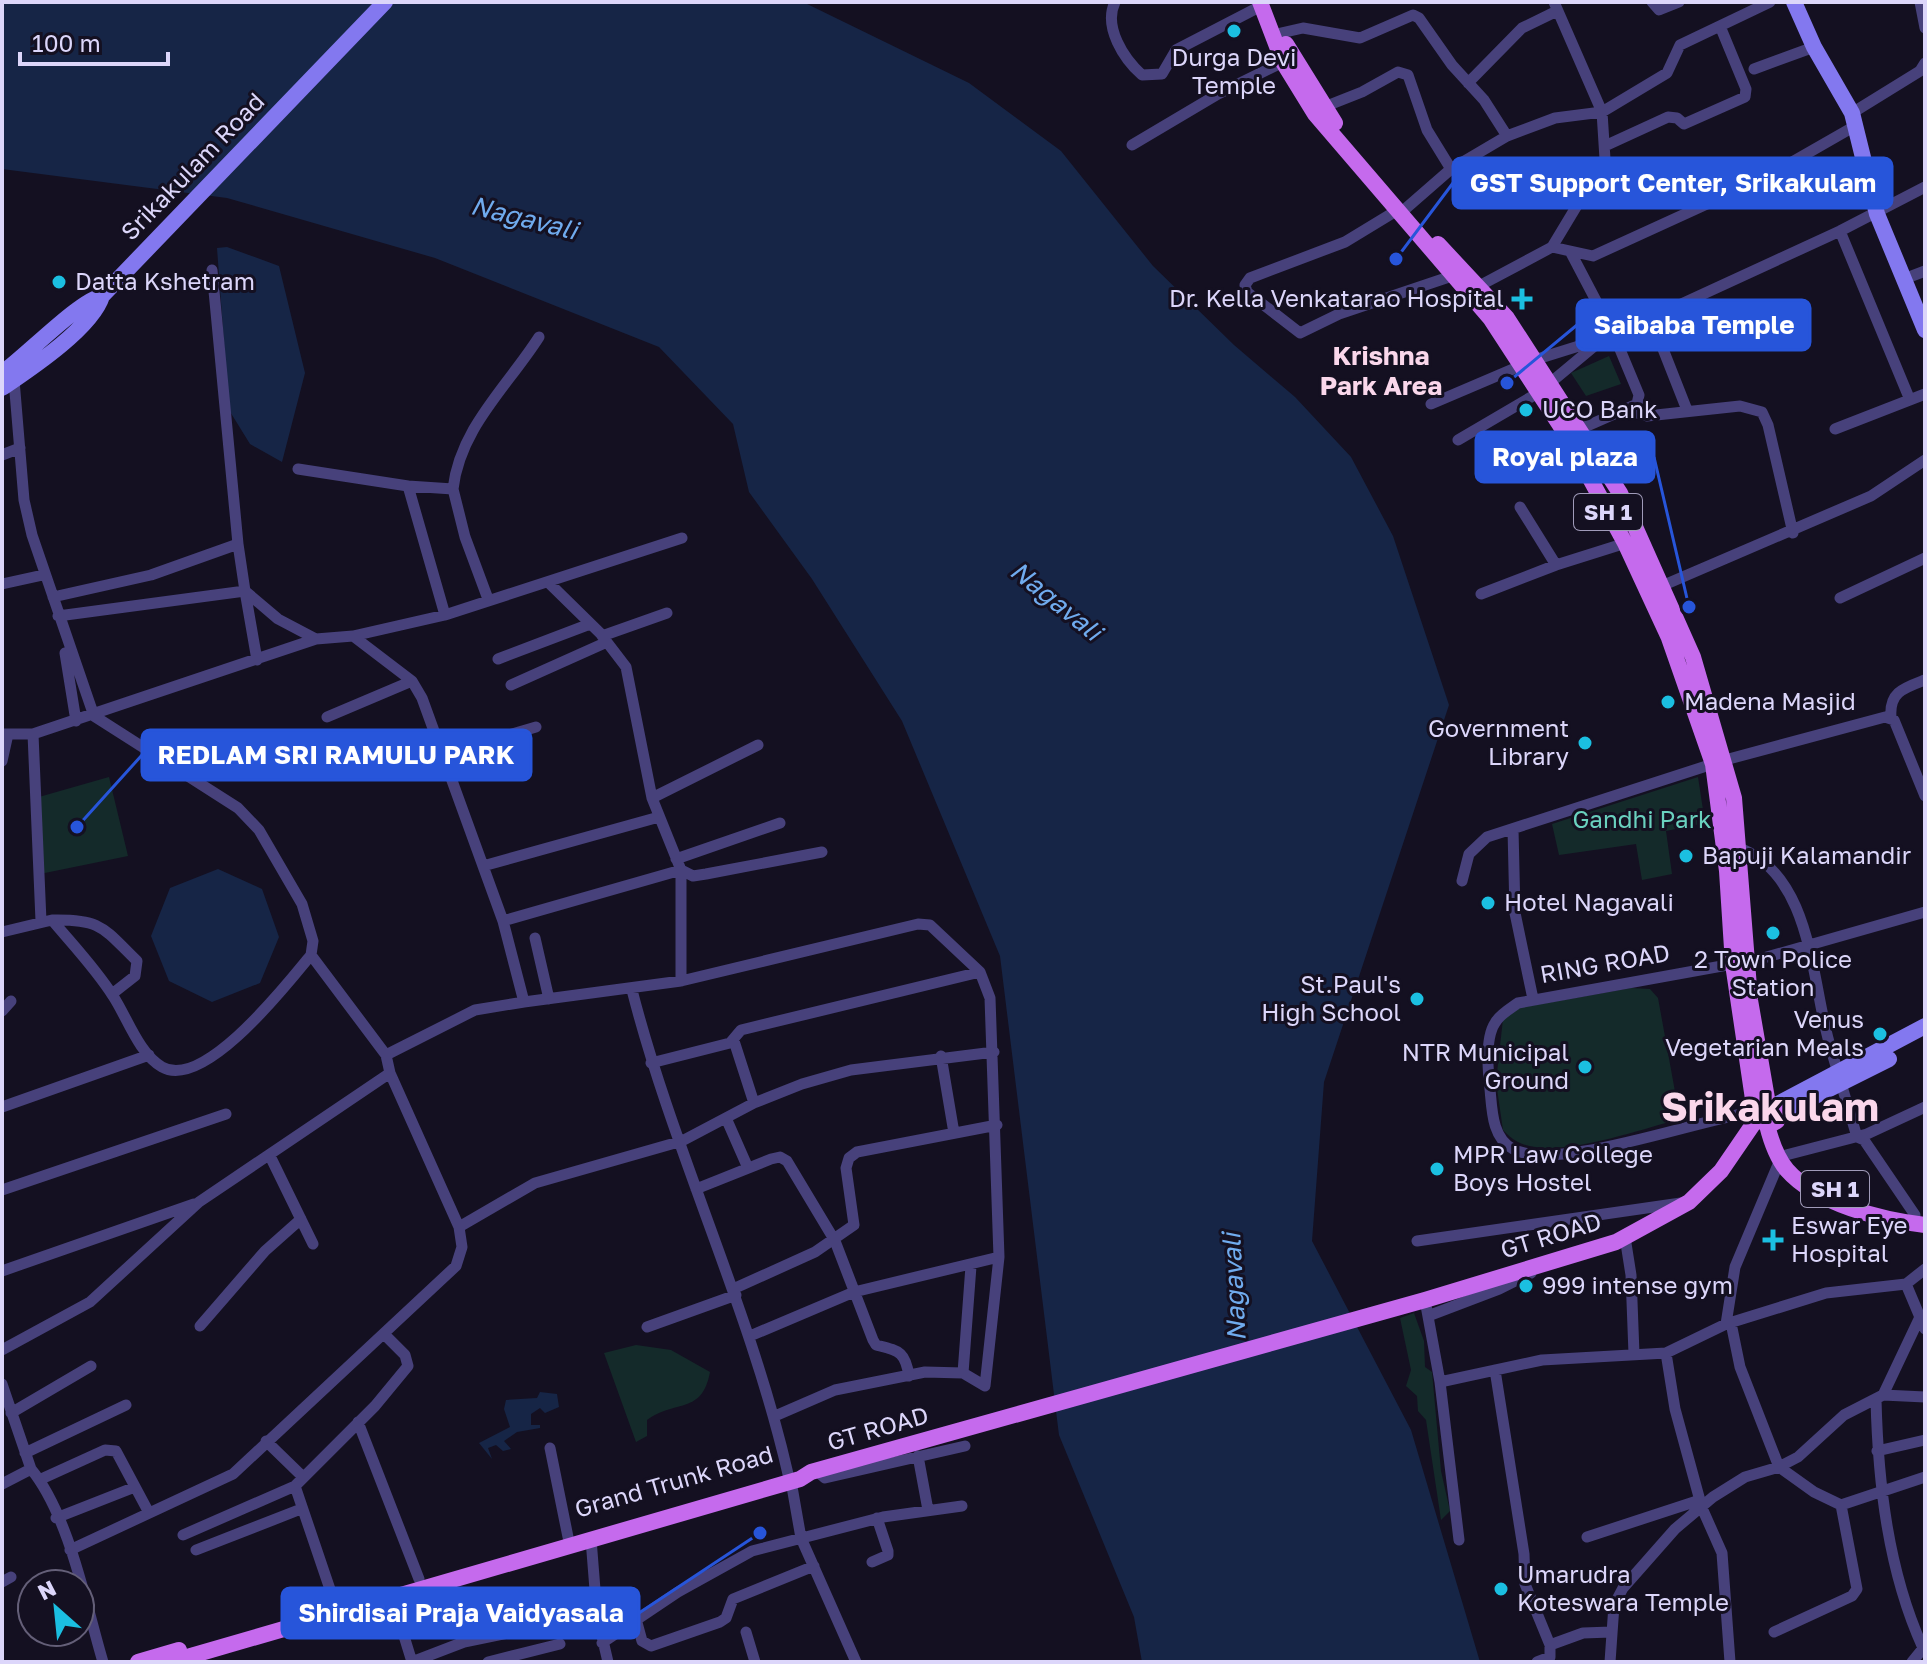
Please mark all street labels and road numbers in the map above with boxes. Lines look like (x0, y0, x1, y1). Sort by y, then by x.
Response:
street label: Srikakulam Road (114, 86, 270, 246)
road number: SH 1 (1574, 494, 1642, 530)
street label: RING ROAD (1537, 937, 1672, 988)
road number: SH 1 (1801, 1171, 1869, 1207)
street label: GT ROAD (1497, 1206, 1604, 1264)
street label: GT ROAD (824, 1399, 931, 1456)
street label: Grand Trunk Road (571, 1438, 776, 1523)

